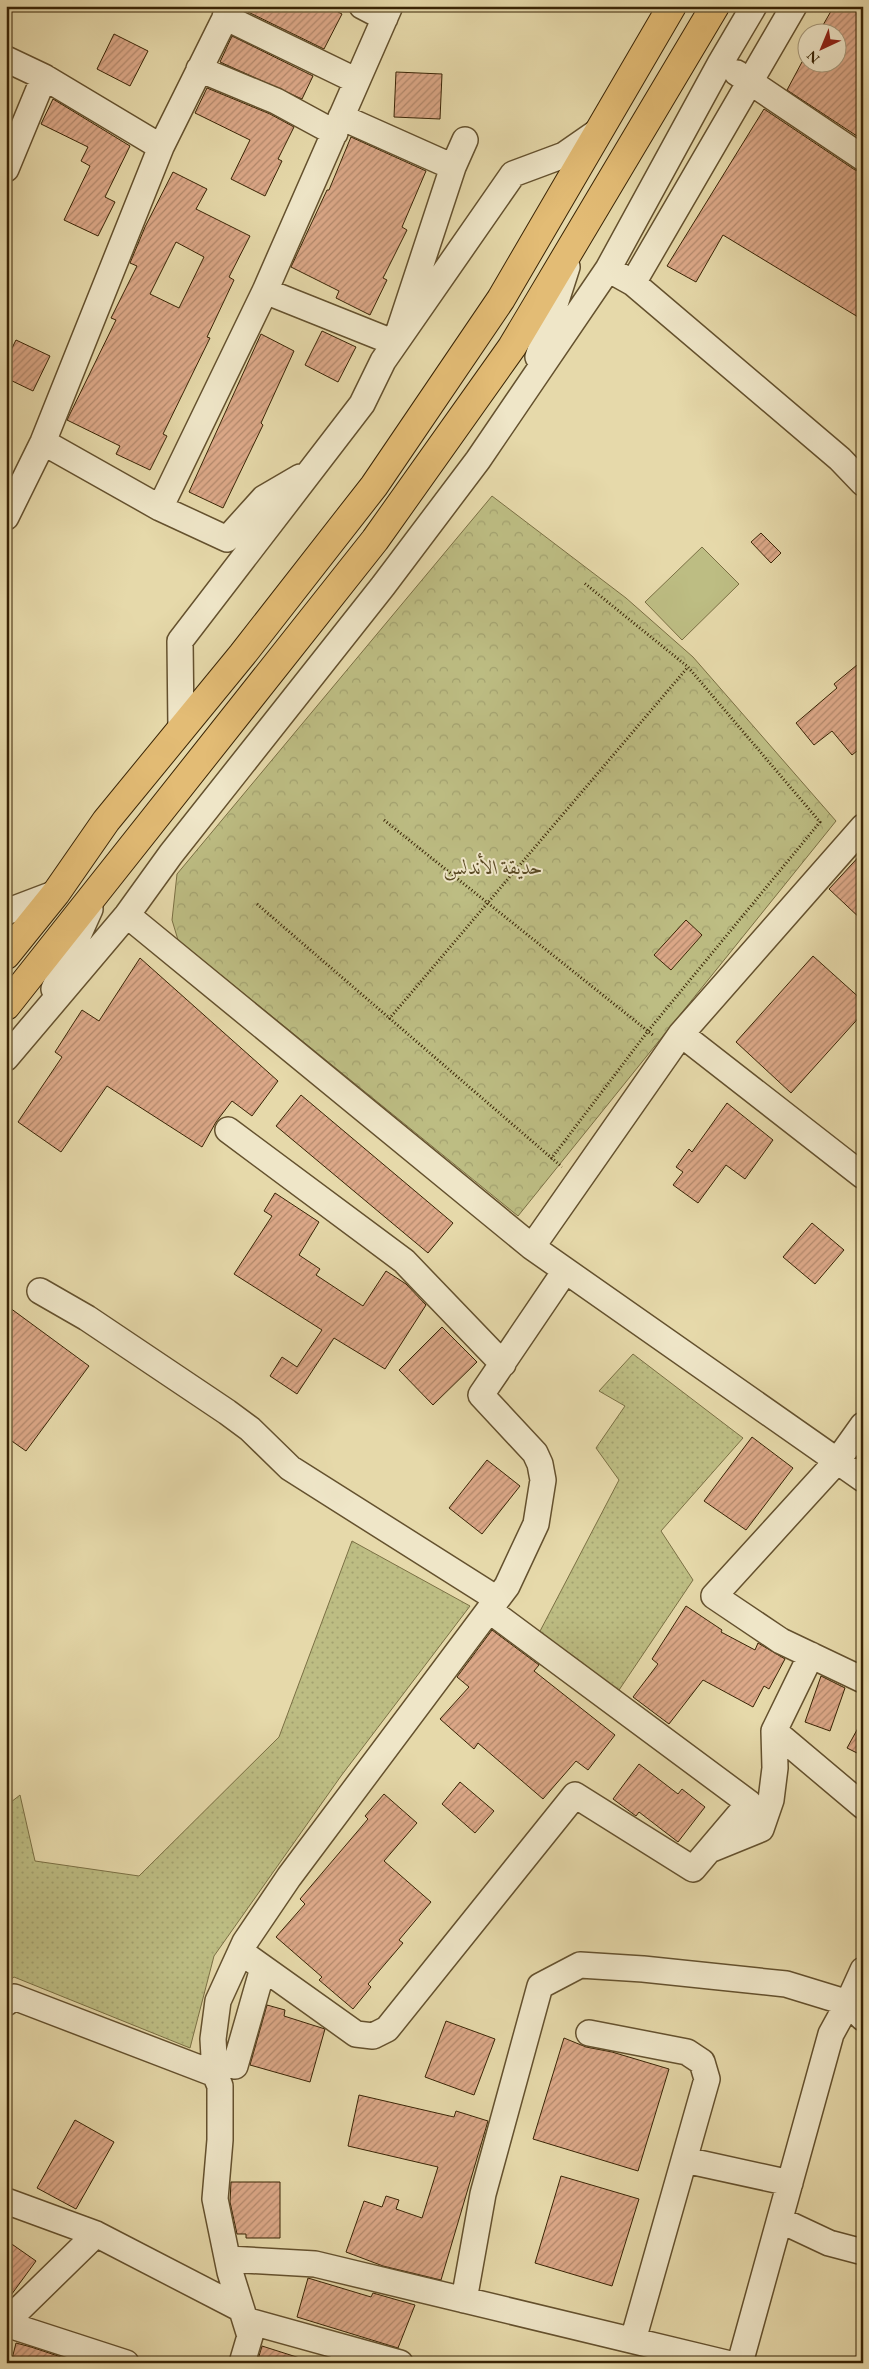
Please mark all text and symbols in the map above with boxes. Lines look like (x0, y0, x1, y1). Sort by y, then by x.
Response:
north arrow (796, 22, 846, 72)
text: N (802, 46, 823, 68)
park label: حديقة الأندلس (443, 852, 543, 881)

